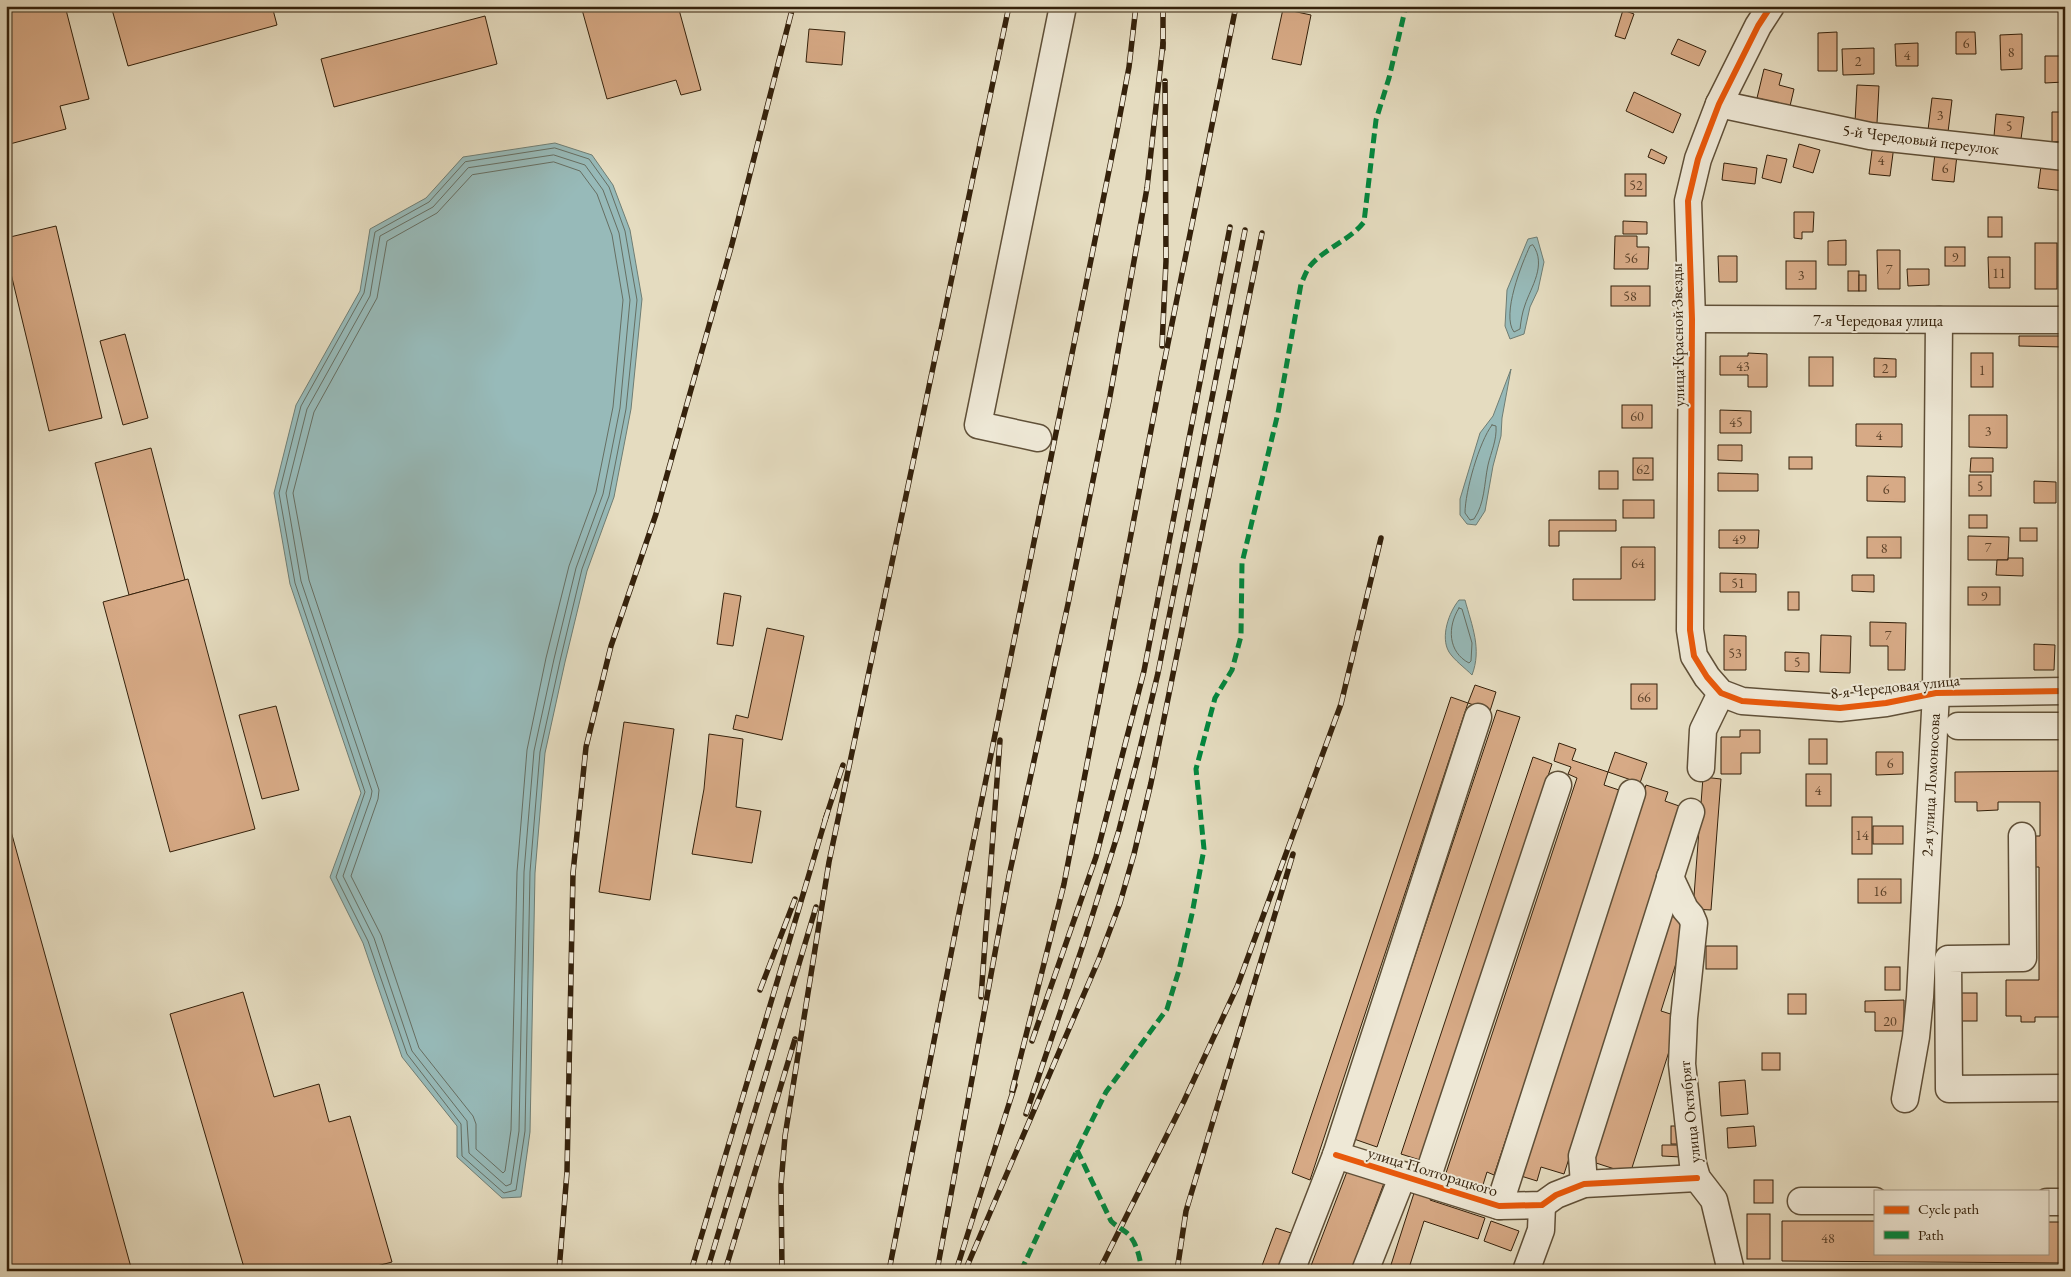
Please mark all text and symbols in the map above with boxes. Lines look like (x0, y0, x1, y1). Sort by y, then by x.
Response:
house number: 6 (1963, 34, 1970, 52)
house number: 8 (2008, 43, 2015, 61)
house number: 4 (1904, 46, 1911, 64)
house number: 2 (1855, 52, 1862, 70)
house number: 3 (1937, 106, 1944, 124)
house number: 5 (2006, 117, 2012, 135)
street label: 5-й Чередовый переулок (1842, 119, 2001, 160)
house number: 4 (1878, 151, 1885, 169)
house number: 6 (1942, 159, 1949, 177)
house number: 52 (1629, 176, 1643, 194)
house number: 9 (1952, 248, 1959, 266)
house number: 56 (1624, 249, 1638, 267)
house number: 7 (1886, 260, 1893, 278)
street label: улица Красной Звезды (1666, 263, 1689, 407)
house number: 11 (1992, 264, 2006, 282)
house number: 3 (1798, 266, 1805, 284)
house number: 58 (1623, 287, 1637, 305)
street label: 7-я Чередовая улица (1813, 310, 1944, 331)
house number: 43 (1736, 357, 1750, 375)
house number: 2 (1882, 359, 1889, 377)
house number: 1 (1979, 361, 1985, 379)
house number: 60 (1630, 407, 1644, 425)
house number: 45 (1729, 413, 1743, 431)
house number: 3 (1985, 422, 1992, 440)
house number: 4 (1876, 426, 1883, 444)
house number: 62 (1636, 460, 1650, 478)
house number: 5 (1977, 477, 1983, 495)
house number: 6 (1883, 480, 1890, 498)
house number: 49 (1732, 530, 1746, 548)
house number: 7 (1985, 538, 1992, 556)
house number: 8 (1881, 539, 1888, 557)
house number: 64 (1631, 554, 1645, 572)
house number: 51 (1731, 574, 1745, 592)
house number: 9 (1981, 587, 1988, 605)
house number: 7 (1885, 626, 1892, 644)
house number: 53 (1728, 644, 1742, 662)
house number: 5 (1794, 653, 1800, 671)
street label: 8-я Чередовая улица (1829, 669, 1961, 704)
house number: 66 (1637, 688, 1651, 706)
street label: 2-я улица Ломоносова (1916, 712, 1945, 857)
house number: 6 (1887, 754, 1894, 772)
house number: 4 (1815, 781, 1822, 799)
house number: 14 (1855, 826, 1869, 844)
house number: 16 (1873, 882, 1887, 900)
house number: 20 (1883, 1012, 1897, 1030)
street label: улица Октябрят (1674, 1059, 1705, 1164)
street label: улица Полторацкого (1365, 1142, 1501, 1201)
legend (1874, 1190, 2048, 1254)
text: Cycle path (1918, 1199, 1980, 1218)
text: Path (1918, 1225, 1944, 1244)
house number: 48 (1821, 1229, 1835, 1247)

